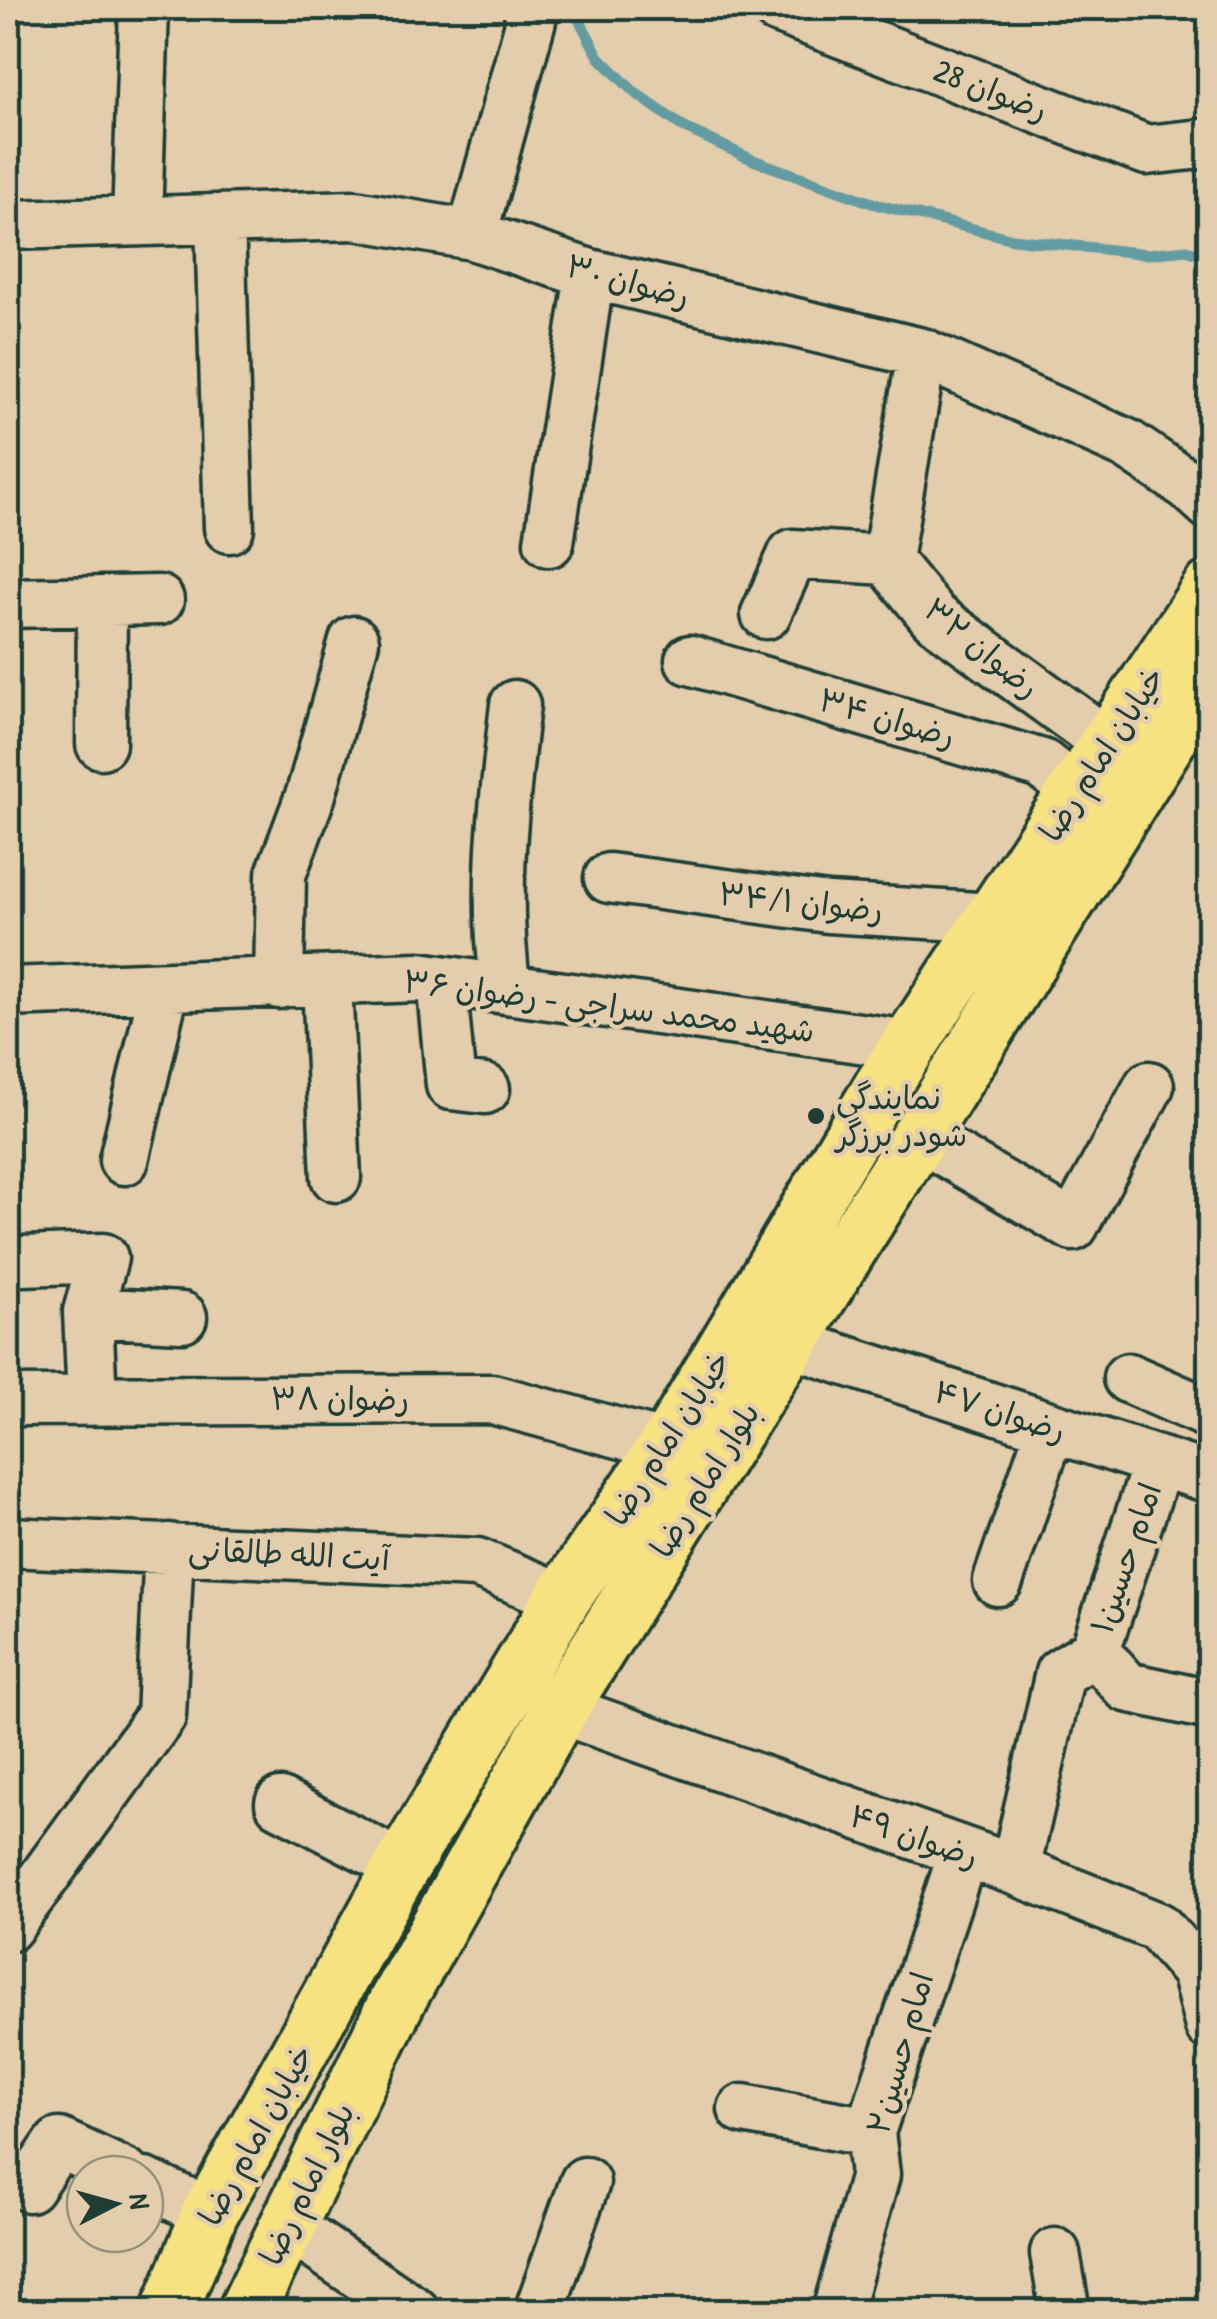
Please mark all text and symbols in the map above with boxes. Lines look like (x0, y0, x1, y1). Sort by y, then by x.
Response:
street label: رضوان 28 (928, 48, 1054, 131)
street label: رضوان ۳۰ (562, 243, 695, 318)
street label: رضوان ۳۲ (915, 588, 1049, 708)
street label: خیابان امام رضا (1029, 658, 1177, 851)
street label: رضوان ۳۴ (814, 678, 960, 757)
street label: رضوان ۳۴/۱ (717, 871, 885, 932)
street label: شهید محمد سراجی - رضوان ۳۶ (401, 959, 817, 1052)
place label: نمایندگی شودر برزگر (833, 1076, 967, 1156)
marker: نمایندگی شودر برزگر (805, 1105, 827, 1127)
street label: خیابان امام رضا (595, 1342, 743, 1535)
street label: رضوان ۴۷ (929, 1369, 1072, 1452)
street label: رضوان ۳۸ (271, 1377, 409, 1420)
street label: بلوار امام رضا (640, 1394, 772, 1567)
street label: امام حسین۱ (1080, 1477, 1174, 1640)
street label: آیت الله طالقانی (187, 1527, 392, 1580)
street label: رضوان ۴۹ (844, 1793, 984, 1878)
street label: امام حسین۲ (856, 1967, 946, 2140)
street label: خیابان امام رضا (188, 2037, 326, 2234)
street label: بلوار امام رضا (249, 2095, 367, 2273)
north arrow (65, 2154, 165, 2254)
text: N (120, 2192, 160, 2211)

